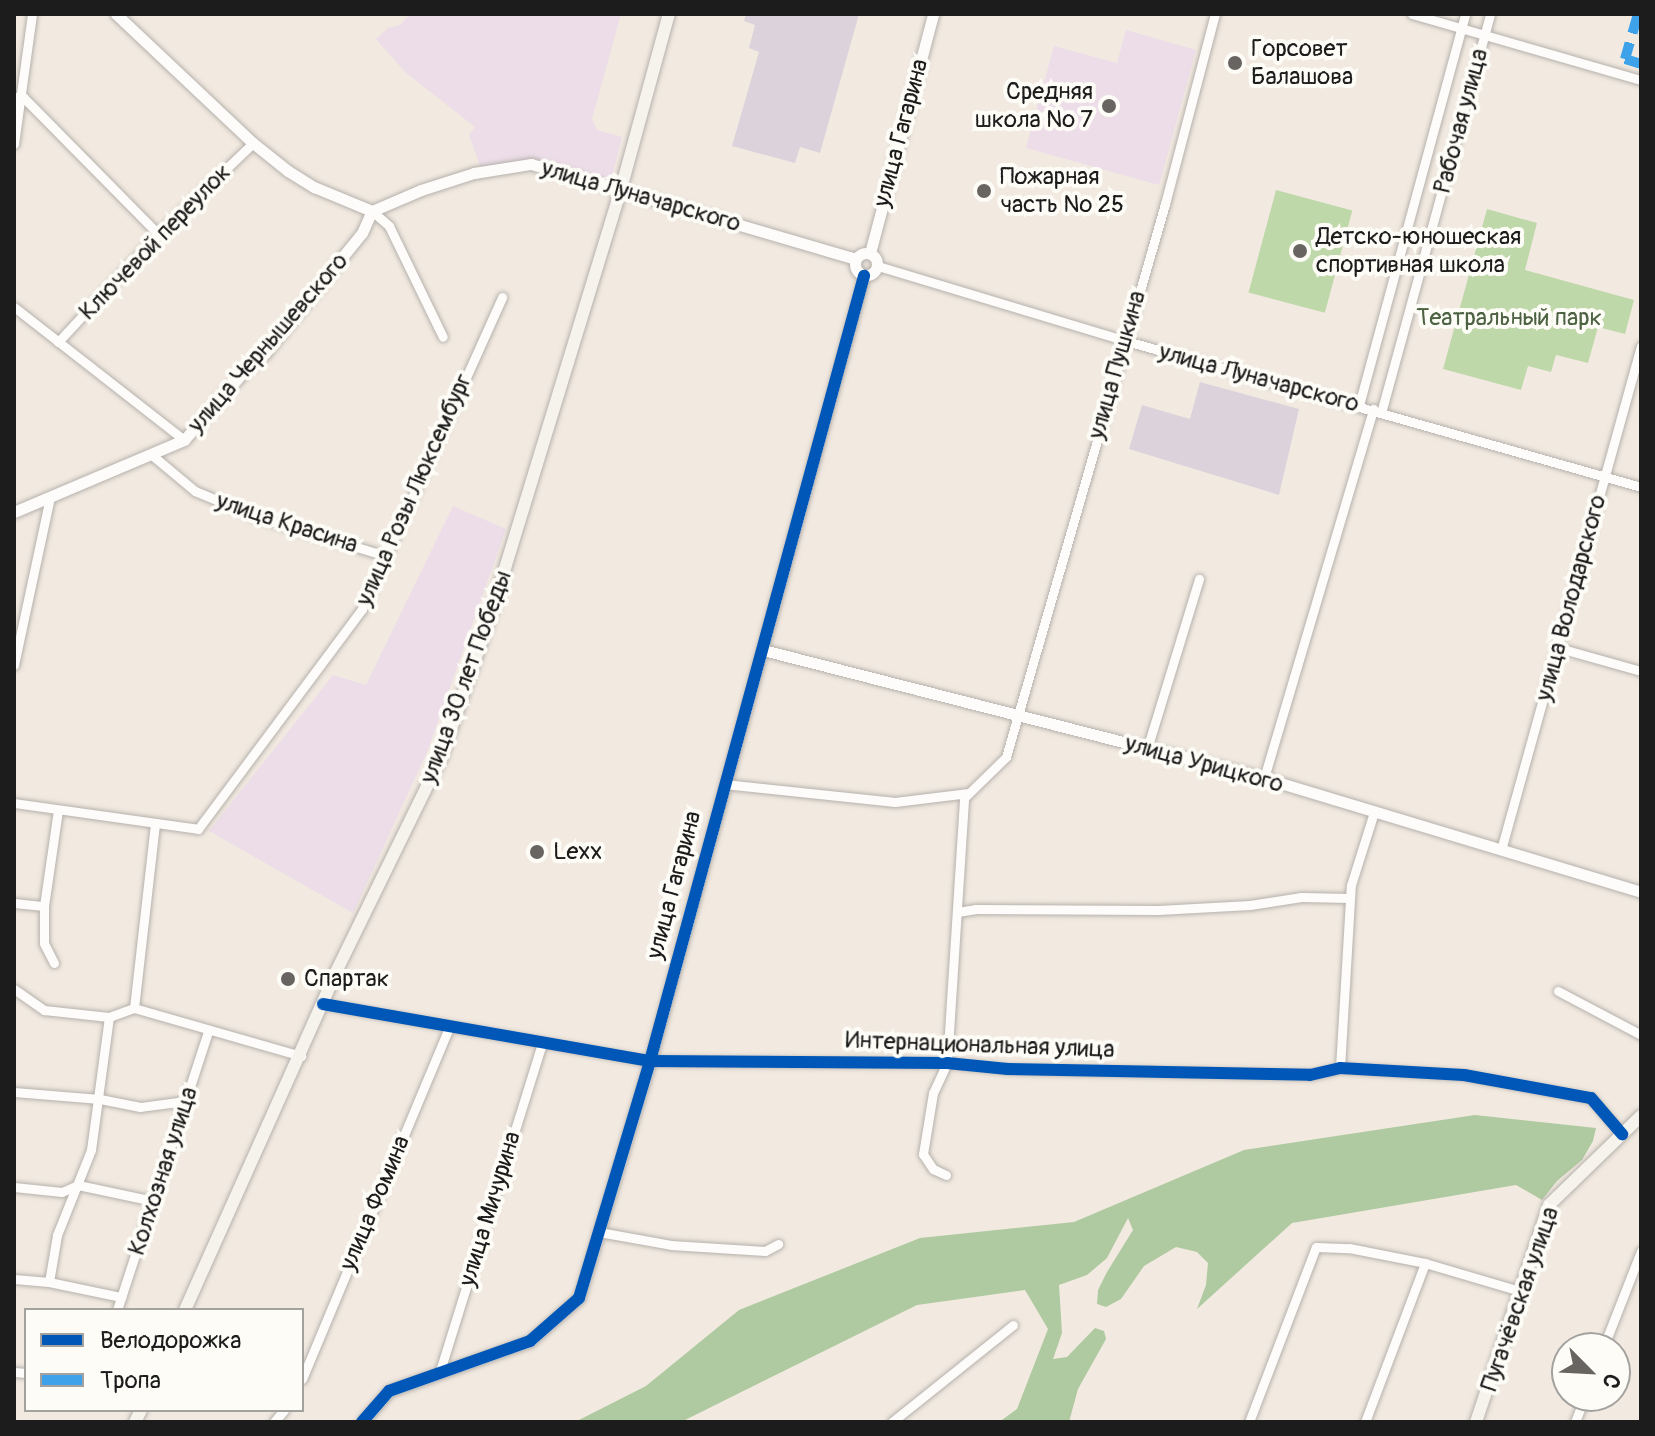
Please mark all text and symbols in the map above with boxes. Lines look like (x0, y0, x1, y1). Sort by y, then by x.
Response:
place label: Горсовет Балашова (1251, 35, 1353, 91)
street label: Рабочая улица (1428, 46, 1494, 196)
marker: Горсовет Балашова (1226, 54, 1244, 72)
street label: улица Гагарина (867, 56, 935, 210)
place label: Средняя школа № 7 (975, 78, 1093, 134)
marker: Средняя школа № 7 (1100, 97, 1118, 115)
street label: улица Луначарского (538, 154, 744, 238)
street label: Ключевой переулок (73, 158, 237, 326)
place label: Пожарная часть № 25 (1000, 163, 1124, 219)
marker: Пожарная часть № 25 (975, 182, 993, 200)
place label: Детско-юношеская спортивная школа (1316, 223, 1521, 279)
marker: Детско-юношеская спортивная школа (1291, 242, 1309, 260)
street label: улица Чернышевского (182, 247, 354, 439)
street label: улица Пушкина (1082, 288, 1152, 442)
park label: Театральный парк (1416, 304, 1602, 332)
street label: улица Луначарского (1156, 337, 1362, 419)
street label: улица Розы Люксембург (350, 370, 478, 610)
street label: улица Красина (213, 487, 361, 559)
street label: улица Володарского (1530, 492, 1612, 704)
street label: улица 30 лет Победы (414, 567, 518, 787)
street label: улица Урицкого (1122, 729, 1286, 799)
street label: улица Гагарина (640, 808, 708, 962)
place label: Lexx (553, 838, 602, 866)
marker: Lexx (528, 843, 546, 861)
place label: Спартак (304, 965, 389, 993)
marker: Спартак (279, 970, 297, 988)
street label: Интернациональная улица (845, 1026, 1115, 1064)
street label: Колхозная улица (122, 1083, 204, 1259)
street label: улица Мичурина (453, 1128, 527, 1290)
street label: улица Фомина (334, 1131, 416, 1275)
street label: Пугачёвская улица (1475, 1203, 1565, 1395)
legend (24, 1308, 304, 1412)
text: Велодорожка (100, 1326, 241, 1355)
north arrow (1551, 1332, 1631, 1412)
text: Тропа (100, 1366, 161, 1395)
text: С (1596, 1369, 1627, 1393)

